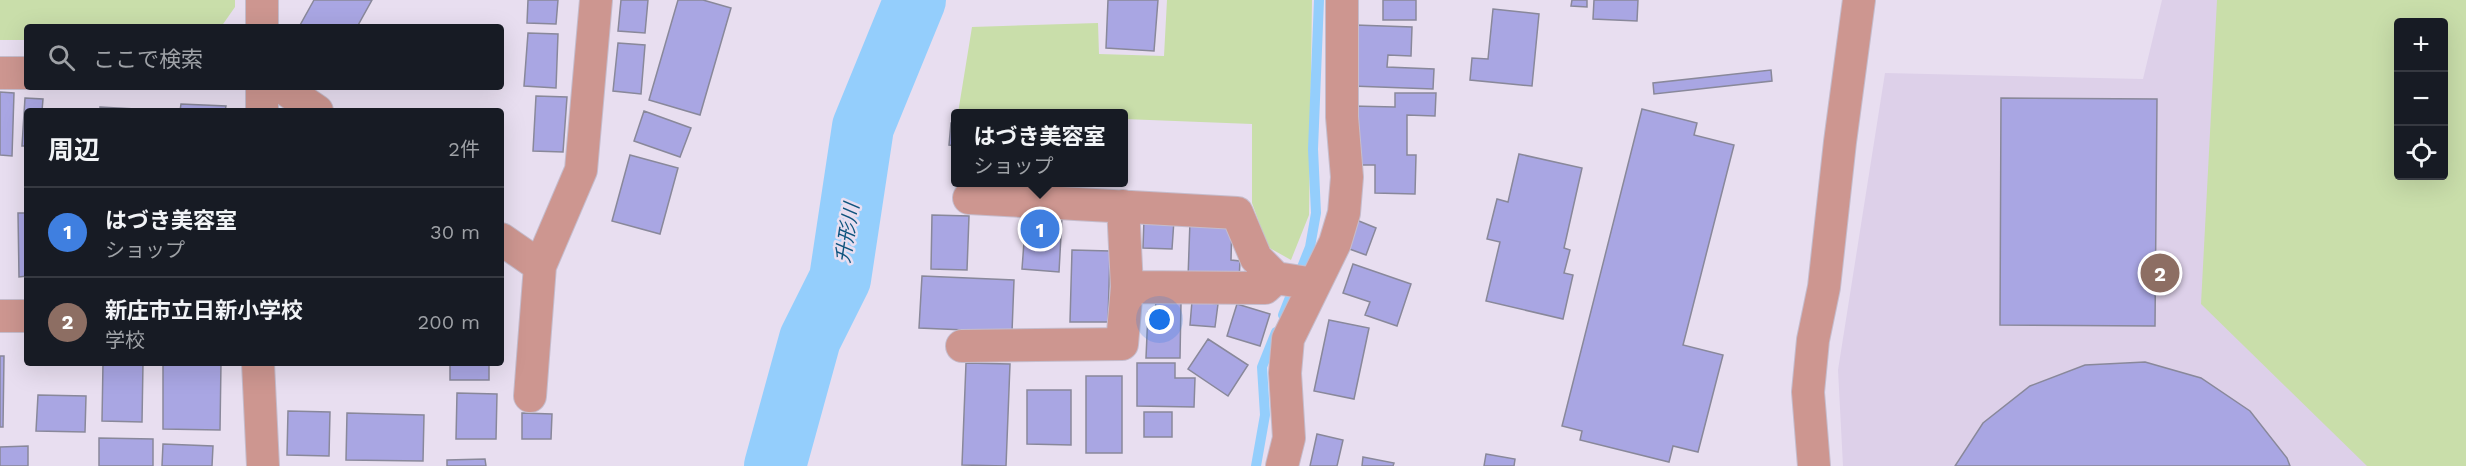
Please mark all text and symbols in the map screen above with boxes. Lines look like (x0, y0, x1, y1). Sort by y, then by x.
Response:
map controls (2394, 18, 2448, 180)
button: + (2394, 18, 2448, 72)
search box (24, 24, 504, 90)
icon: search (45, 41, 78, 74)
text: ここで検索 (93, 47, 203, 72)
button: − (2394, 72, 2448, 126)
popup (951, 109, 1128, 187)
text: はづき美容室 (973, 124, 1106, 149)
button: locate (2394, 126, 2448, 180)
text: 周辺 (48, 135, 100, 165)
text: 2件 (448, 137, 480, 161)
text: ショップ (973, 154, 1053, 178)
water label: 升形川 (830, 200, 864, 265)
pin: 1 (1020, 206, 1060, 252)
text: はづき美容室 (105, 208, 237, 233)
text: 1 (63, 220, 72, 244)
text: 30 m (430, 220, 480, 244)
text: ショップ (105, 238, 185, 262)
pin: 2 (2140, 250, 2180, 296)
text: 新庄市立日新小学校 (105, 298, 303, 323)
your location (1145, 305, 1174, 334)
text: 2 (62, 310, 73, 334)
text: 200 m (418, 310, 480, 334)
text: 学校 (105, 328, 145, 352)

